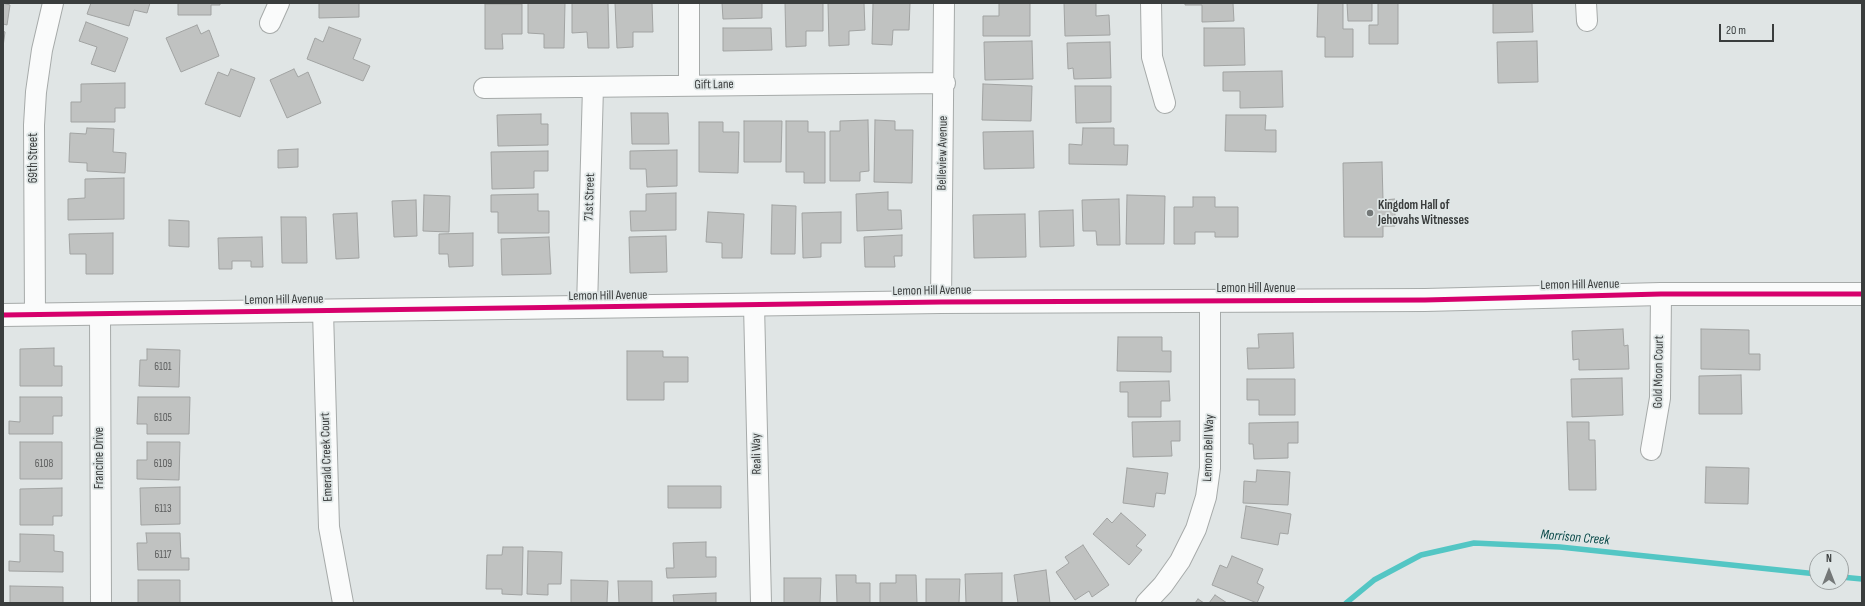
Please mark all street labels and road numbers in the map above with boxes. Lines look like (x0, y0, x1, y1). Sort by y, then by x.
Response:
street label: Gift Lane (694, 77, 734, 93)
street label: Belleview Avenue (935, 115, 951, 191)
street label: 69th Street (26, 133, 42, 183)
street label: 71st Street (581, 173, 599, 221)
street label: Lemon Hill Avenue (1540, 277, 1620, 293)
street label: Lemon Hill Avenue (1217, 281, 1295, 297)
street label: Lemon Hill Avenue (892, 283, 972, 299)
street label: Lemon Hill Avenue (568, 288, 648, 304)
street label: Lemon Hill Avenue (244, 292, 324, 308)
street label: Gold Moon Court (1651, 335, 1667, 409)
street label: Emerald Creek Court (318, 412, 336, 502)
street label: Lemon Bell Way (1200, 414, 1218, 482)
street label: Francine Drive (92, 427, 108, 489)
street label: Reali Way (749, 433, 765, 475)

